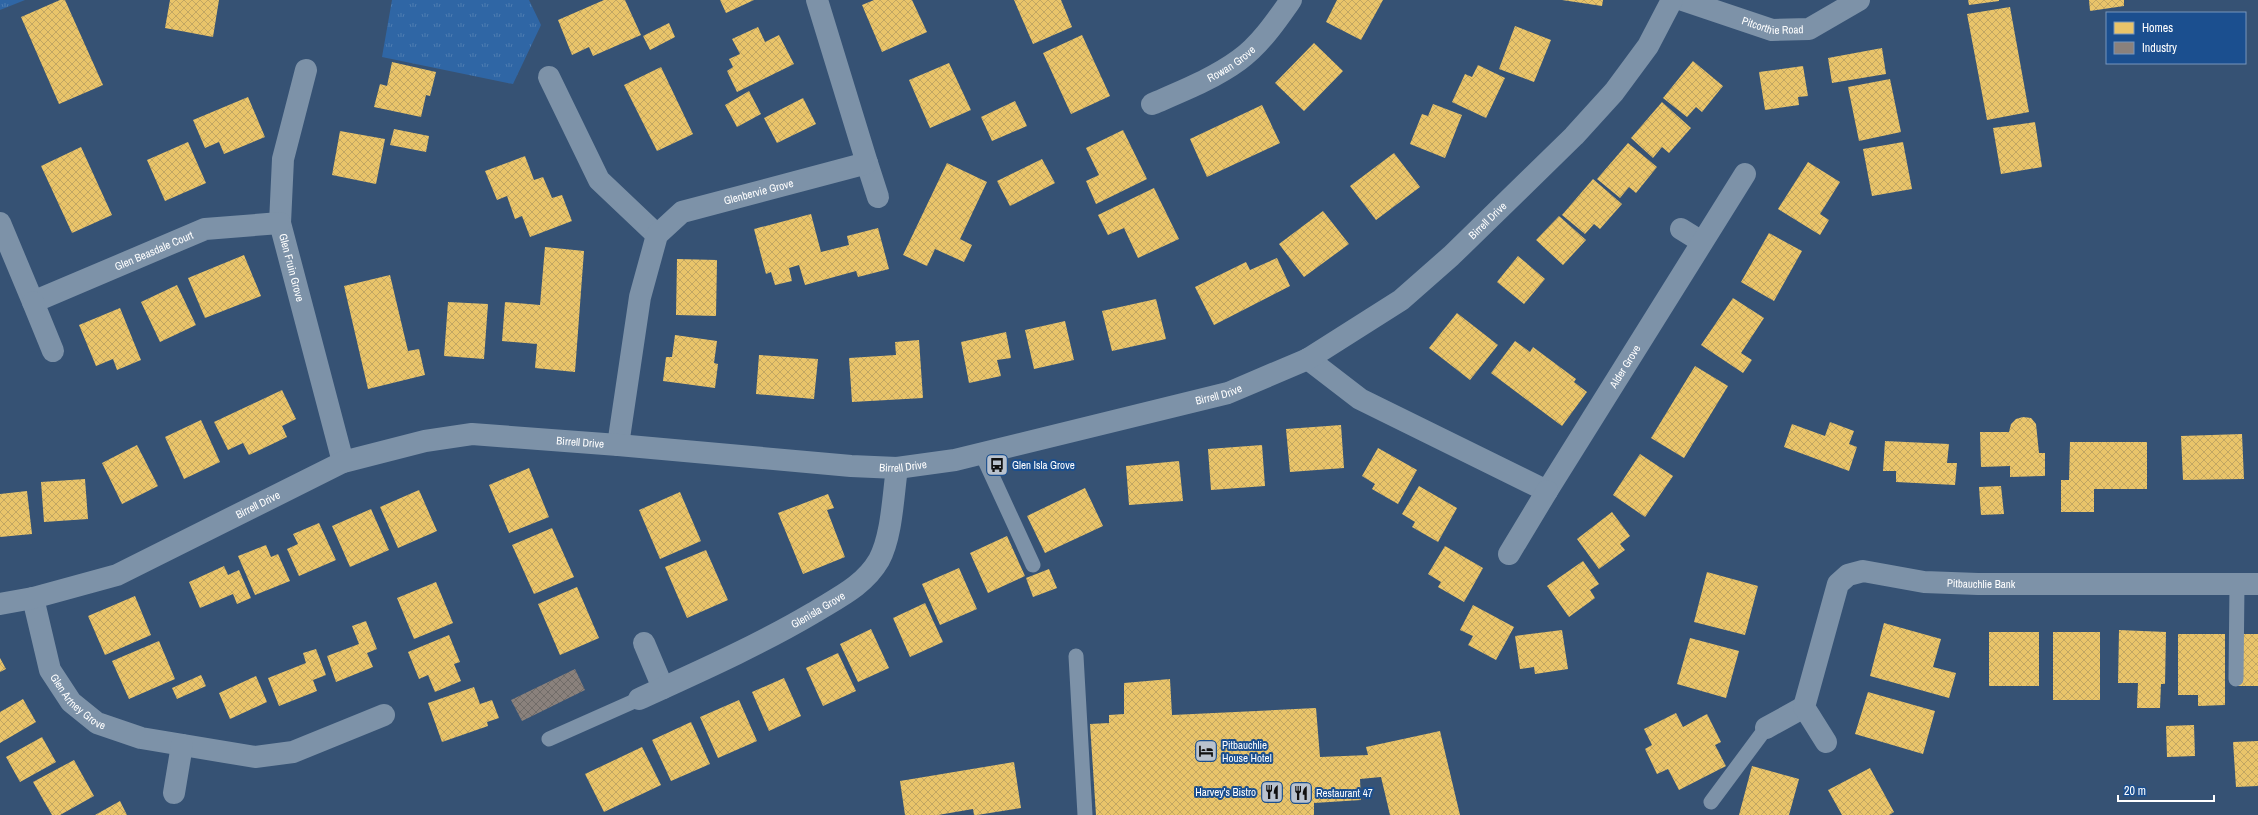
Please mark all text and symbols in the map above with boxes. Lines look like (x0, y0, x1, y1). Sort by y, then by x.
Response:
legend (2106, 12, 2246, 64)
street label: Pitcorthie Road (1740, 13, 1804, 37)
text: Homes (2142, 20, 2173, 36)
text: Industry (2142, 40, 2177, 56)
street label: Rowan Grove (1205, 43, 1258, 85)
street label: Glenbervie Grove (722, 176, 795, 208)
street label: Birrell Drive (1465, 199, 1509, 242)
street label: Glen Beasdale Court (113, 228, 196, 274)
street label: Glen Fruin Grove (276, 232, 307, 303)
street label: Alder Grove (1606, 342, 1644, 391)
street label: Birrell Drive (1194, 381, 1244, 408)
street label: Birrell Drive (556, 433, 605, 451)
bus stop icon: Glen Isla Grove (984, 452, 1010, 478)
street label: Birrell Drive (879, 457, 928, 475)
place label: Glen Isla Grove (1012, 458, 1075, 472)
street label: Birrell Drive (233, 488, 282, 522)
street label: Pitbauchlie Bank (1947, 576, 2016, 591)
street label: Glenisla Grove (788, 588, 848, 631)
street label: Glen Artney Grove (47, 671, 107, 732)
hotel icon: Pitbauchlie House Hotel (1193, 738, 1219, 764)
place label: Pitbauchlie House Hotel (1222, 738, 1272, 765)
scale bar (2118, 777, 2214, 803)
restaurant icon: Harvey's Bistro (1259, 779, 1285, 805)
restaurant icon: Restaurant 47 (1288, 780, 1314, 806)
text: 20 m (2124, 783, 2146, 799)
place label: Harvey's Bistro (1195, 785, 1256, 799)
place label: Restaurant 47 (1316, 786, 1373, 800)

